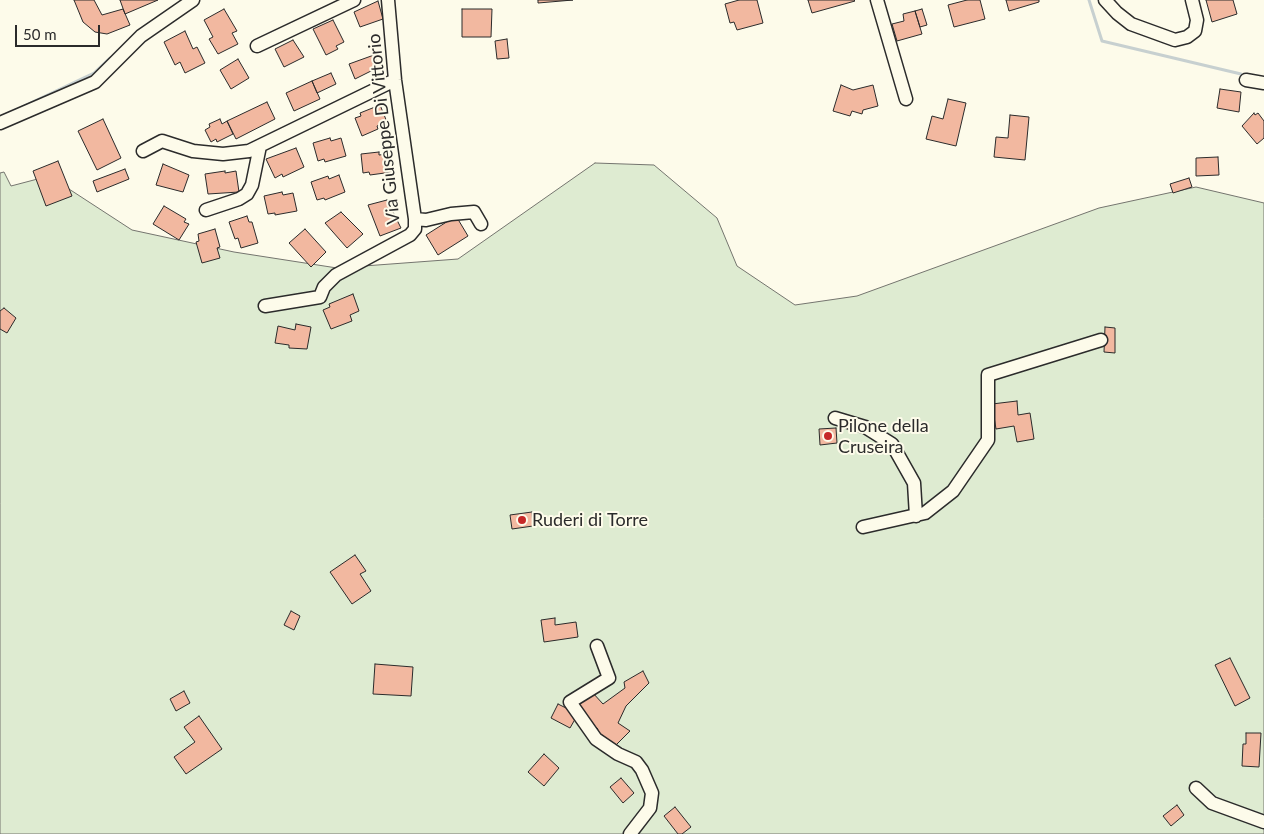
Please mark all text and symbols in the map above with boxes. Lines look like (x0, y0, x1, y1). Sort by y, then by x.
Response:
scale bar (18, 15, 102, 47)
text: 50 m (23, 25, 57, 43)
street label: Via Giuseppe Di Vittorio (363, 33, 405, 225)
place label: Pilone della Cruseira (838, 415, 929, 458)
marker: Pilone della Cruseira (822, 430, 834, 442)
place label: Ruderi di Torre (532, 509, 648, 531)
marker: Ruderi di Torre (516, 514, 528, 526)

